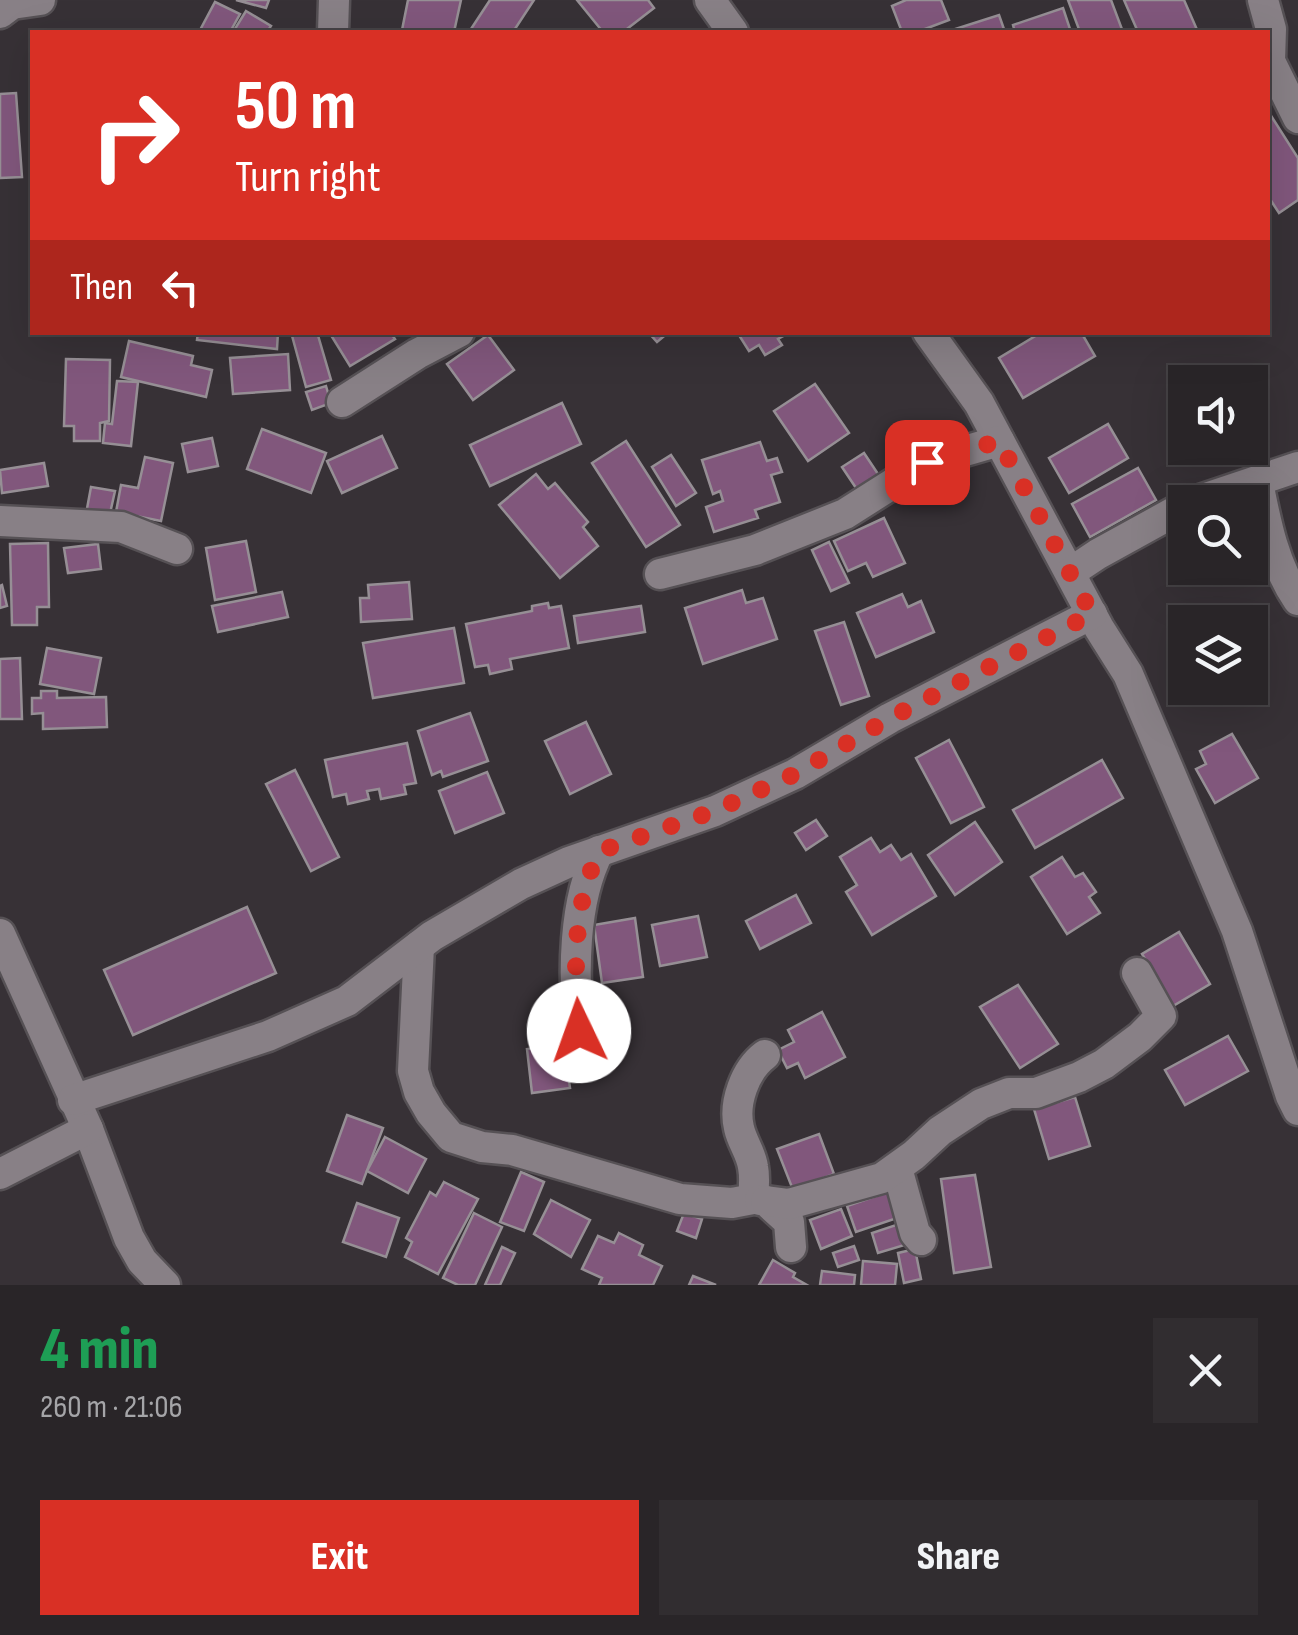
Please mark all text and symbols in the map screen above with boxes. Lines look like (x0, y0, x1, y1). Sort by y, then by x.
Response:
text: 50 m (235, 65, 356, 149)
icon: right (70, 70, 200, 200)
text: Turn right (235, 150, 381, 205)
icon: left (153, 260, 208, 315)
text: Then (70, 265, 133, 310)
map controls (1168, 365, 1268, 705)
button: sound (1168, 365, 1268, 465)
pin (885, 420, 970, 505)
icon: arrive (900, 435, 955, 490)
button: search (1168, 485, 1268, 585)
button: layers (1168, 605, 1268, 705)
position arrow (527, 979, 631, 1083)
text: 4 min (40, 1314, 159, 1386)
button: close (1153, 1318, 1258, 1423)
text: 260 m · 21:06 (40, 1388, 182, 1427)
button: Exit (40, 1500, 639, 1615)
button: Share (659, 1500, 1258, 1615)

